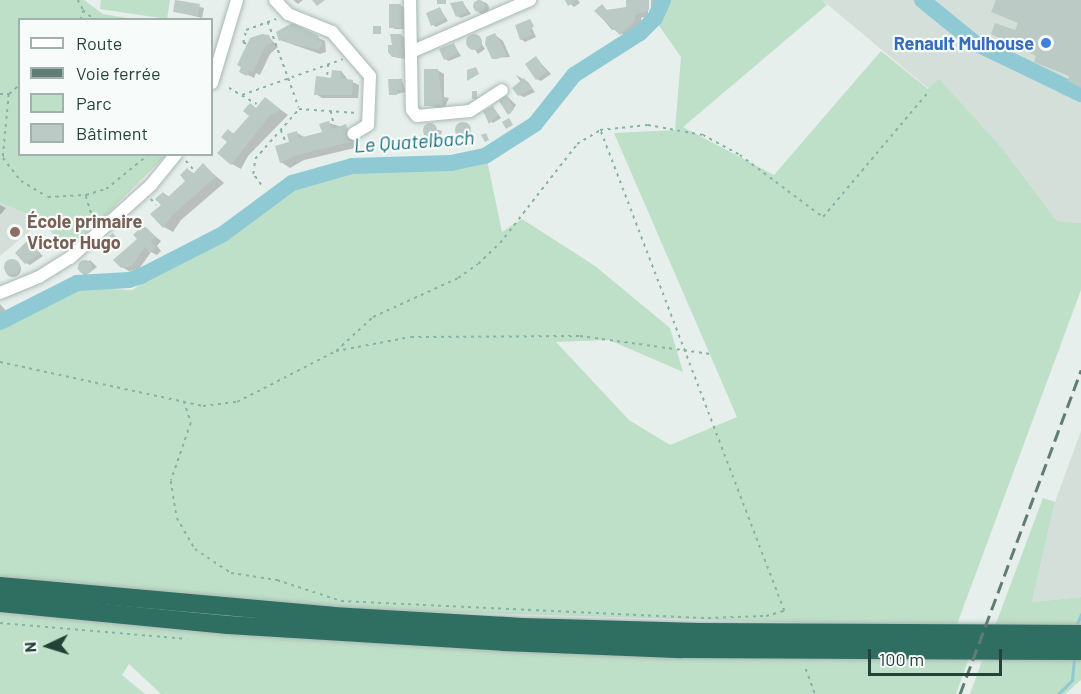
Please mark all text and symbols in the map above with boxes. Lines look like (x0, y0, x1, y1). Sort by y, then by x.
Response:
legend (18, 18, 213, 156)
text: Route (76, 32, 122, 54)
place label: Renault Mulhouse (894, 32, 1034, 54)
marker: Renault Mulhouse (1039, 36, 1053, 50)
text: Voie ferrée (76, 62, 161, 84)
text: Parc (76, 92, 112, 114)
text: Bâtiment (76, 122, 148, 144)
water label: Le Quatelbach (353, 125, 475, 157)
place label: École primaire Victor Hugo (27, 211, 142, 254)
marker: École primaire Victor Hugo (8, 225, 22, 239)
north arrow (18, 616, 78, 676)
scale bar (871, 637, 1004, 675)
text: N (20, 641, 39, 653)
text: 100 m (879, 648, 924, 670)

